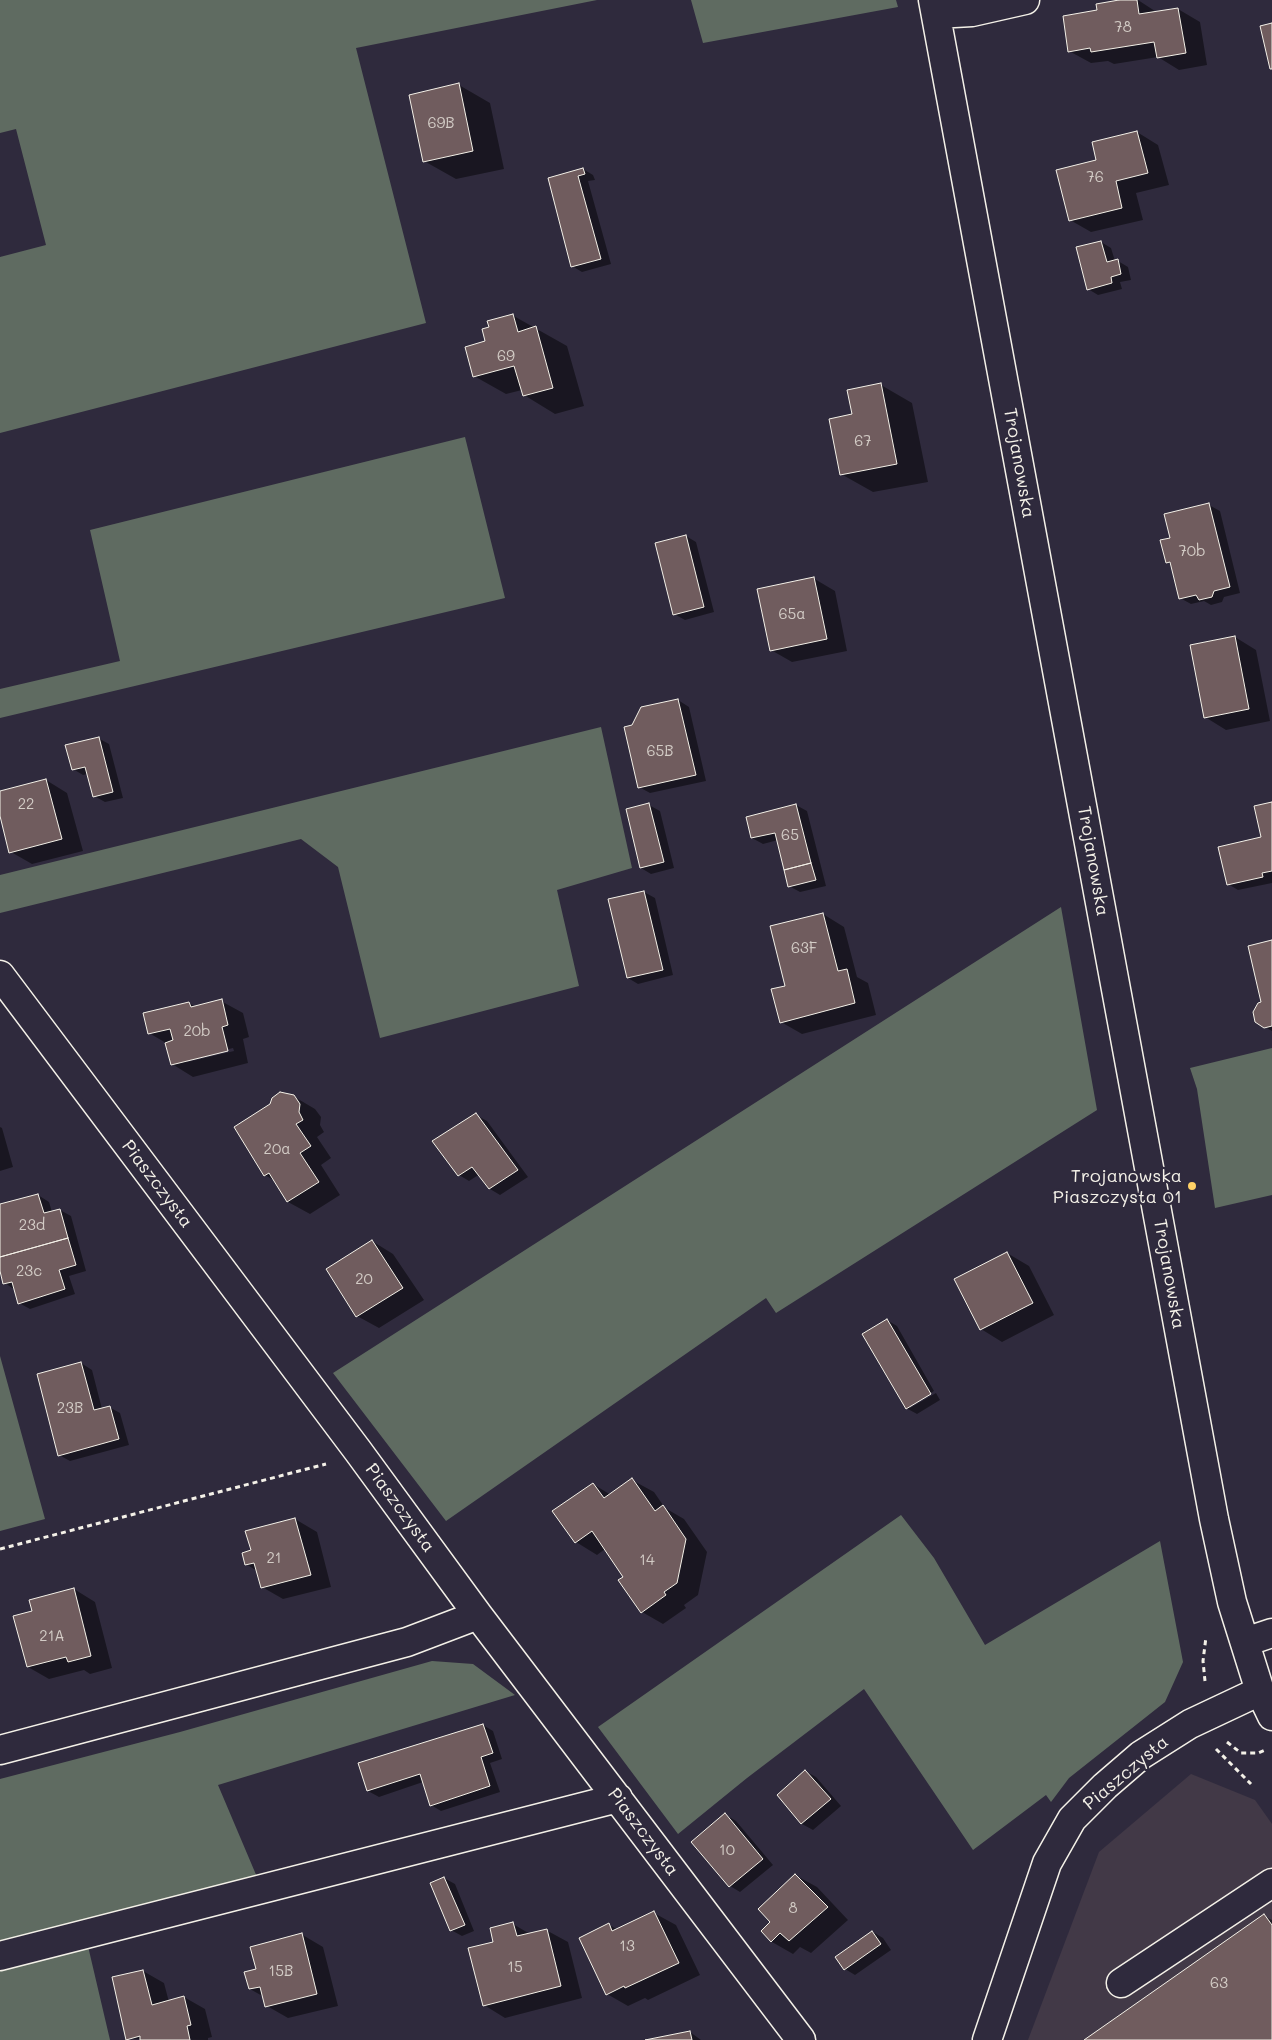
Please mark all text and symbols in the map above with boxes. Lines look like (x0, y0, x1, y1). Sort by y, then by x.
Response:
house number: 78 (1114, 18, 1132, 36)
house number: 69B (427, 114, 455, 132)
house number: 76 (1086, 168, 1104, 186)
house number: 69 (497, 347, 515, 365)
street label: Trojanowska (999, 406, 1039, 520)
house number: 67 (854, 432, 872, 450)
house number: 70b (1178, 542, 1206, 560)
house number: 65a (778, 605, 806, 623)
house number: 65B (646, 742, 674, 760)
house number: 22 (18, 795, 34, 813)
street label: Trojanowska (1073, 804, 1113, 918)
house number: 65 (781, 826, 799, 844)
house number: 63F (791, 939, 817, 957)
house number: 20b (183, 1022, 211, 1040)
street label: Piaszczysta (117, 1136, 197, 1232)
house number: 20a (264, 1140, 290, 1158)
place label: Trojanowska Piaszczysta 01 (1053, 1165, 1182, 1208)
marker: Trojanowska Piaszczysta 01 (1186, 1180, 1198, 1192)
house number: 23d (19, 1216, 45, 1234)
street label: Trojanowska (1149, 1217, 1189, 1331)
house number: 23c (16, 1262, 42, 1280)
house number: 20 (355, 1270, 373, 1288)
house number: 23B (57, 1399, 83, 1417)
street label: Piaszczysta (361, 1459, 439, 1557)
house number: 21 (266, 1549, 282, 1567)
house number: 14 (639, 1551, 655, 1569)
house number: 21A (39, 1627, 65, 1645)
street label: Piaszczysta (1079, 1731, 1173, 1815)
street label: Piaszczysta (603, 1784, 683, 1880)
house number: 10 (719, 1841, 735, 1859)
house number: 8 (788, 1899, 798, 1917)
house number: 13 (619, 1937, 635, 1955)
house number: 15 (507, 1958, 523, 1976)
house number: 15B (269, 1962, 293, 1980)
house number: 63 (1210, 1974, 1228, 1992)

